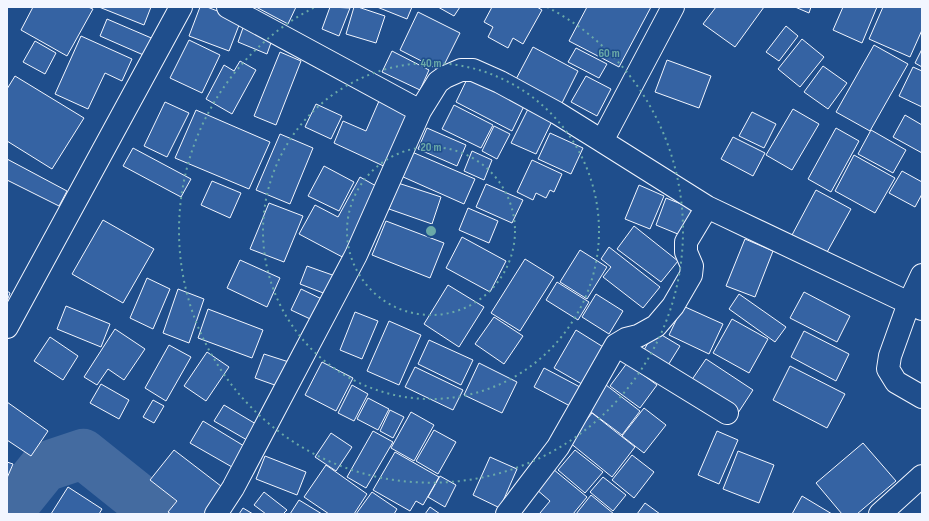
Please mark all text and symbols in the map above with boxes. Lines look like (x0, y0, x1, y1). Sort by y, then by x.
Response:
text: 60 m (598, 46, 620, 61)
text: 40 m (420, 56, 442, 71)
text: 20 m (421, 140, 441, 155)
centre of rings (424, 224, 438, 238)

